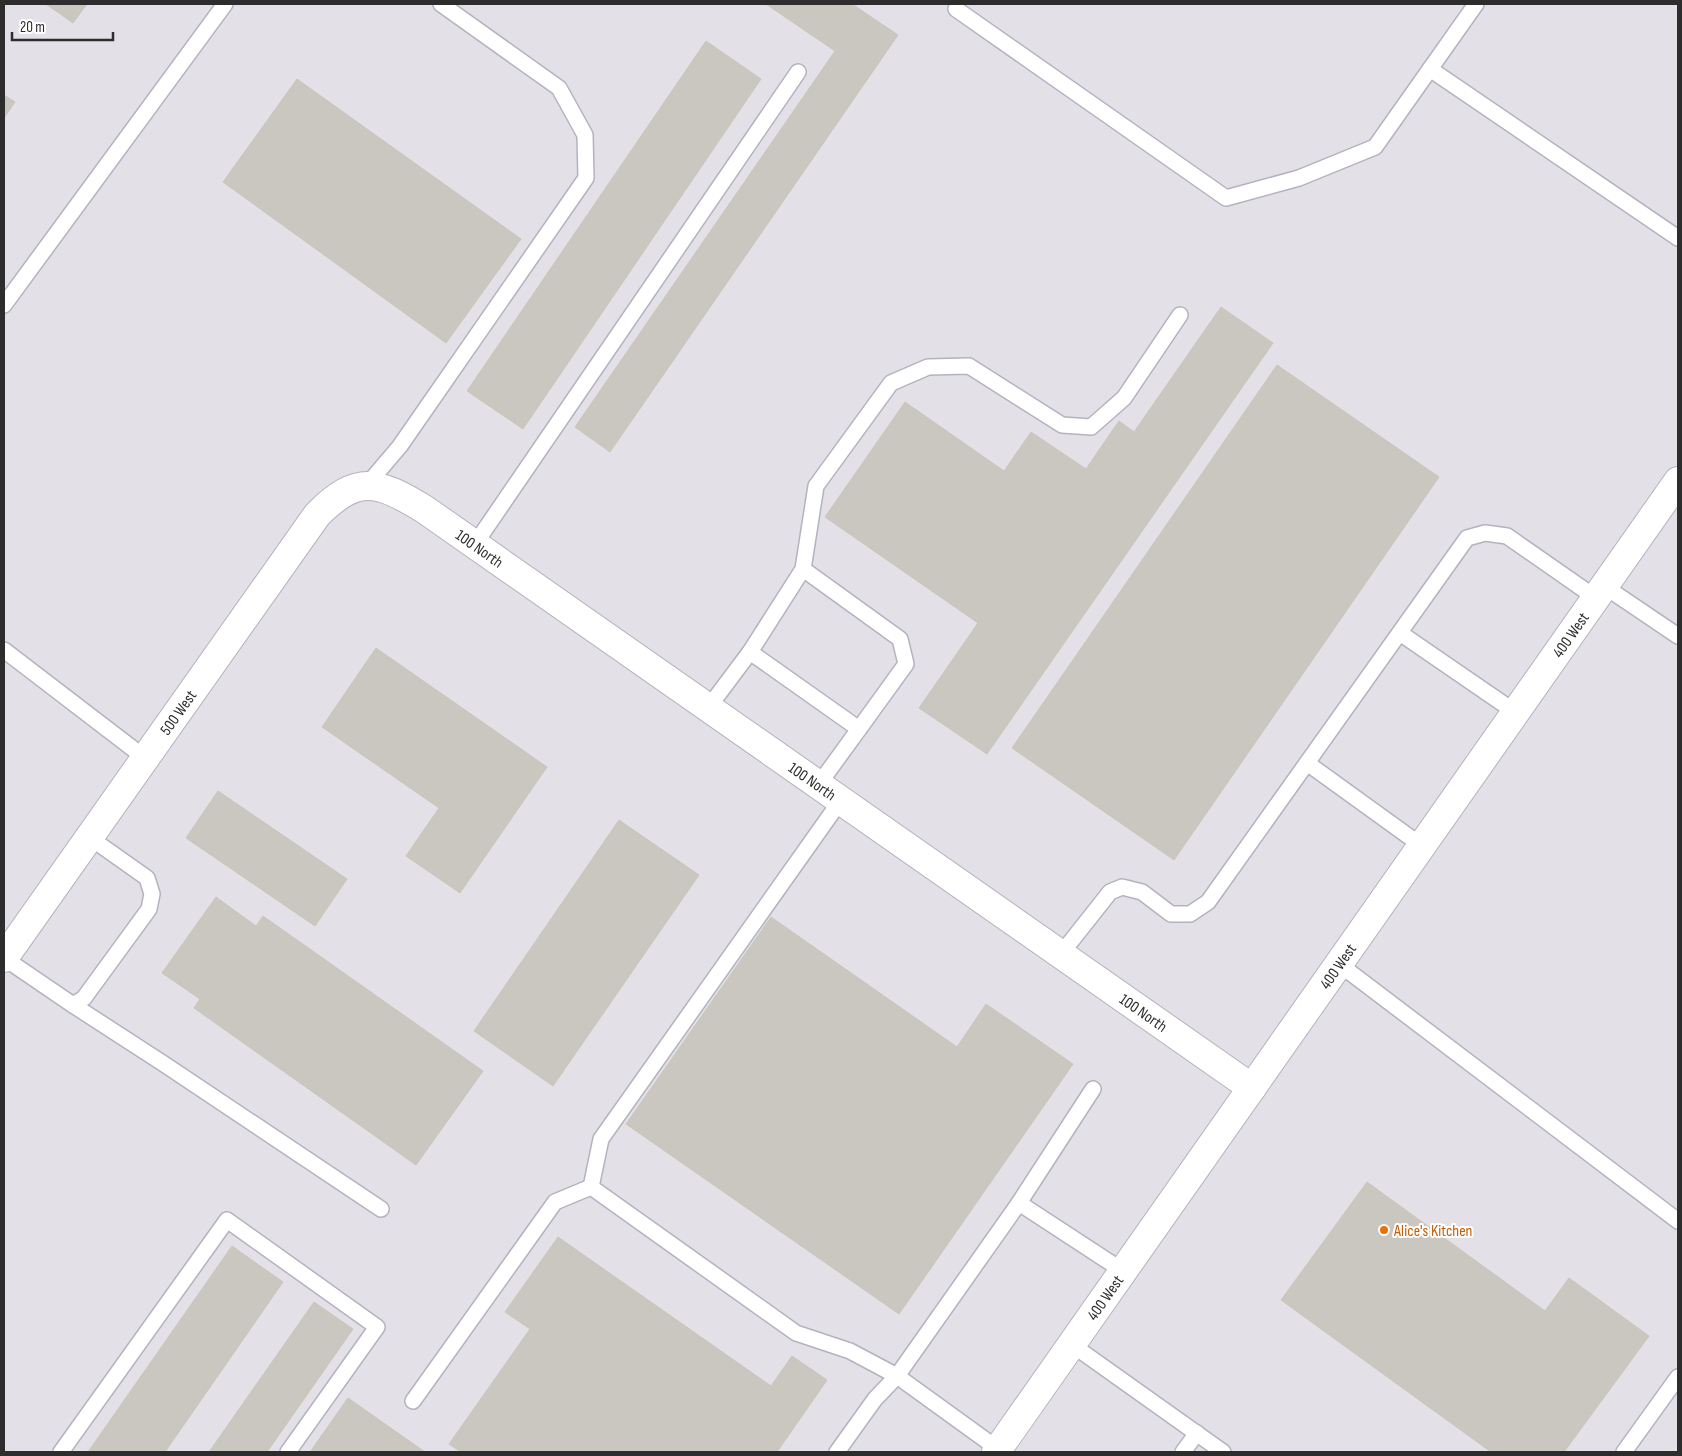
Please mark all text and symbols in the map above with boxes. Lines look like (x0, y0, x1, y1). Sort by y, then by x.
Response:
scale bar (12, 10, 114, 42)
text: 20 m (20, 18, 45, 37)
street label: 100 North (452, 526, 507, 573)
street label: 400 West (1549, 609, 1594, 662)
street label: 500 West (157, 687, 201, 739)
street label: 100 North (784, 759, 839, 805)
street label: 400 West (1316, 940, 1361, 993)
street label: 100 North (1115, 990, 1170, 1037)
place label: Alice's Kitchen (1393, 1222, 1472, 1241)
marker: Alice's Kitchen (1378, 1224, 1390, 1236)
street label: 400 West (1083, 1272, 1128, 1324)

